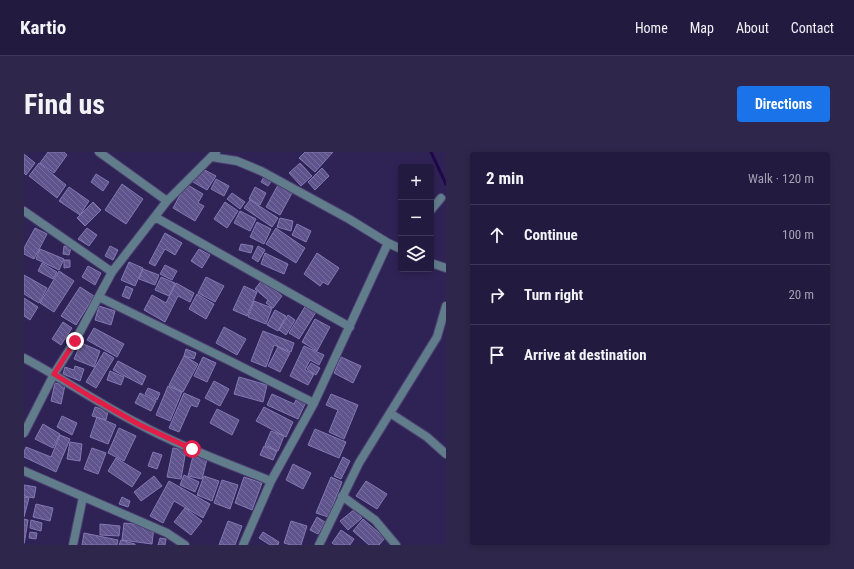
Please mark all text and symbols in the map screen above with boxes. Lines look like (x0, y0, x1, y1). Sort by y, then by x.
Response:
text: Kartio (20, 16, 66, 39)
text: Home (635, 20, 668, 36)
text: Map (690, 20, 714, 36)
text: About (736, 20, 769, 36)
text: Contact (791, 20, 834, 36)
button: Directions (737, 86, 830, 122)
text: Find us (24, 88, 105, 121)
map controls (398, 164, 434, 272)
button: + (398, 164, 434, 200)
text: 2 min (486, 168, 524, 188)
text: Walk · 120 m (748, 171, 814, 186)
button: − (398, 200, 434, 236)
icon: ahead (486, 224, 508, 246)
text: Continue (524, 226, 578, 244)
text: 100 m (782, 227, 814, 242)
button: layers (398, 236, 434, 272)
icon: right (486, 284, 508, 306)
text: Turn right (524, 286, 583, 304)
text: 20 m (788, 287, 814, 302)
route end (66, 332, 84, 350)
icon: arrive (486, 344, 508, 366)
text: Arrive at destination (524, 346, 647, 364)
route start (183, 440, 201, 458)

